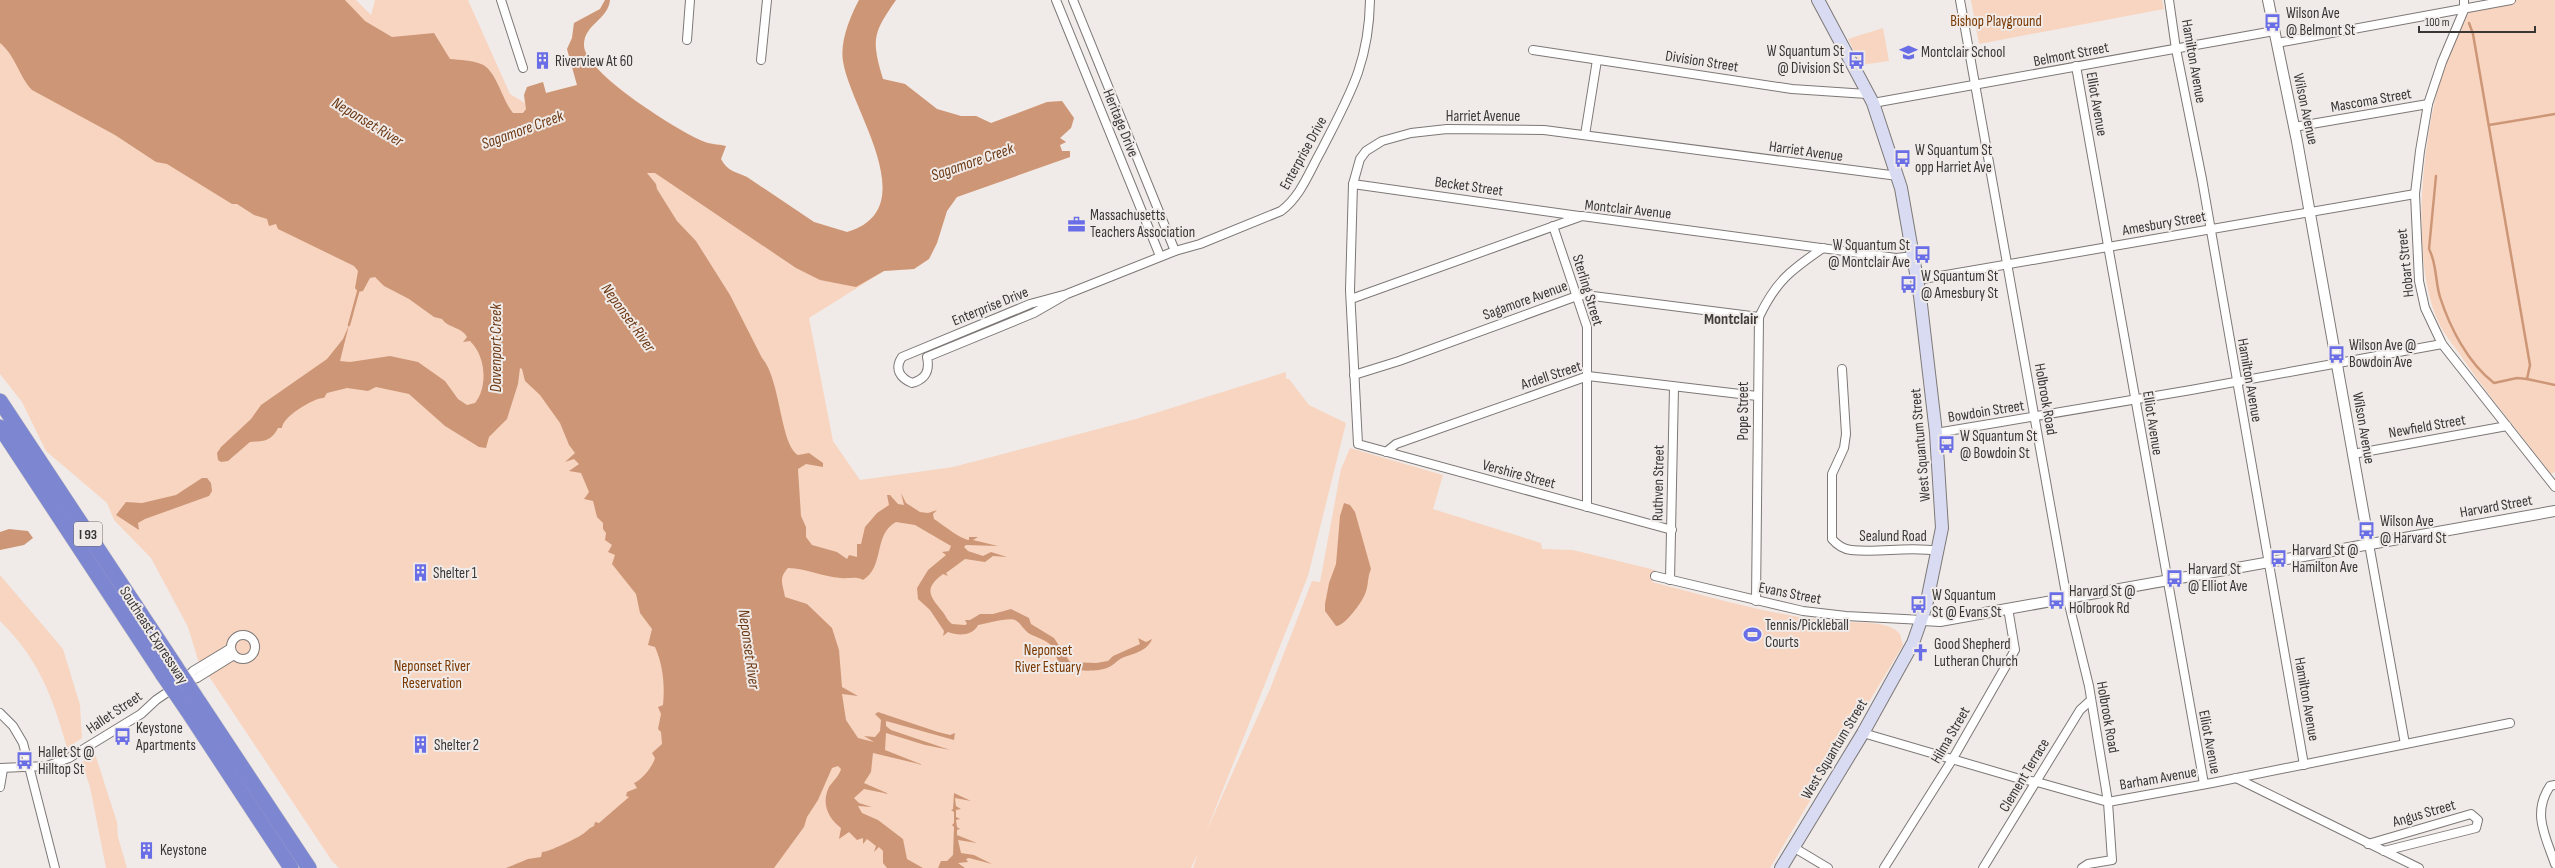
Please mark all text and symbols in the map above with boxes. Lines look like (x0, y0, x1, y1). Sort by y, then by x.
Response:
place label: Wilson Ave @ Belmont St (2286, 4, 2356, 40)
scale bar (2419, 8, 2535, 34)
park label: Bishop Playground (1950, 12, 2042, 31)
bus stop icon: Wilson Ave @ Belmont St (2263, 12, 2283, 32)
text: 100 m (2425, 15, 2450, 30)
street label: Hamilton Avenue (2177, 18, 2210, 104)
street label: Belmont Street (2032, 38, 2111, 71)
place label: W Squantum St @ Division St (1767, 42, 1844, 78)
school or university icon: Montclair School (1898, 42, 1918, 62)
place label: Montclair School (1921, 43, 2005, 62)
street label: Division Street (1664, 46, 1740, 77)
bus stop icon: W Squantum St @ Division St (1847, 50, 1867, 70)
building icon: Riverview At 60 (532, 51, 552, 71)
place label: Riverview At 60 (555, 52, 633, 71)
street label: Elliot Avenue (2082, 71, 2111, 138)
street label: Wilson Avenue (2289, 72, 2322, 147)
street label: Mascoma Street (2329, 84, 2413, 117)
street label: Heritage Drive (1098, 86, 1143, 160)
water label: Neponset River (328, 94, 407, 151)
water label: Sagamore Creek (479, 106, 567, 154)
street label: Harriet Avenue (1446, 107, 1520, 126)
street label: Enterprise Drive (1276, 113, 1331, 193)
street label: Harriet Avenue (1768, 137, 1844, 166)
water label: Sagamore Creek (929, 139, 1017, 185)
place label: W Squantum St opp Harriet Ave (1915, 141, 1993, 177)
bus stop icon: W Squantum St opp Harriet Ave (1892, 149, 1912, 169)
street label: Becket Street (1434, 172, 1505, 201)
street label: Montclair Avenue (1584, 196, 1672, 223)
place label: Massachusetts Teachers Association (1090, 206, 1195, 242)
street label: Amesbury Street (2120, 207, 2208, 240)
office icon: Massachusetts Teachers Association (1067, 214, 1087, 234)
street label: Hobart Street (2392, 227, 2419, 298)
place label: W Squantum St @ Montclair Ave (1828, 236, 1910, 272)
bus stop icon: W Squantum St @ Montclair Ave (1913, 244, 1933, 264)
street label: Sterling Street (1568, 252, 1607, 328)
place label: W Squantum St @ Amesbury St (1921, 267, 1999, 303)
bus stop icon: W Squantum St @ Amesbury St (1898, 275, 1918, 295)
street label: Sagamore Avenue (1480, 276, 1570, 325)
water label: Neponset River (597, 280, 659, 356)
street label: Enterprise Drive (949, 283, 1031, 330)
water label: Davenport Creek (487, 303, 506, 392)
district label: Montclair (1704, 310, 1758, 329)
place label: Wilson Ave @ Bowdoin Ave (2349, 336, 2416, 372)
street label: Hamilton Avenue (2233, 337, 2266, 423)
bus stop icon: Wilson Ave @ Bowdoin Ave (2326, 344, 2346, 364)
street label: Ardell Street (1517, 357, 1584, 395)
street label: Holbrook Road (2030, 362, 2061, 436)
street label: Pope Street (1734, 381, 1753, 440)
street label: West Squantum Street (1906, 387, 1935, 502)
street label: Elliot Avenue (2138, 390, 2167, 457)
street label: Wilson Avenue (2348, 391, 2379, 465)
street label: Bowdoin Street (1947, 396, 2026, 427)
street label: Newfield Street (2387, 410, 2467, 443)
place label: W Squantum St @ Bowdoin St (1960, 427, 2038, 463)
bus stop icon: W Squantum St @ Bowdoin St (1937, 435, 1957, 455)
street label: Ruthven Street (1648, 444, 1669, 521)
street label: Vershire Street (1480, 456, 1558, 493)
street label: Harvard Street (2458, 491, 2534, 522)
place label: Wilson Ave @ Harvard St (2380, 512, 2447, 548)
bus stop icon: Wilson Ave @ Harvard St (2357, 520, 2377, 540)
road number: I 93 (74, 522, 102, 546)
street label: Sealund Road (1859, 527, 1927, 546)
place label: Harvard St @ Hamilton Ave (2292, 541, 2358, 577)
bus stop icon: Harvard St @ Hamilton Ave (2269, 549, 2289, 569)
place label: Harvard St @ Elliot Ave (2188, 560, 2248, 596)
building icon: Shelter 1 (410, 563, 430, 583)
place label: Shelter 1 (433, 564, 478, 583)
bus stop icon: Harvard St @ Elliot Ave (2165, 568, 2185, 588)
street label: Evans Street (1757, 578, 1823, 609)
place label: Harvard St @ Holbrook Rd (2069, 582, 2135, 618)
street label: Southeast Expressway (115, 583, 192, 688)
place label: W Squantum St @ Evans St (1932, 586, 2002, 622)
bus stop icon: Harvard St @ Holbrook Rd (2046, 590, 2066, 610)
bus stop icon: W Squantum St @ Evans St (1909, 594, 1929, 614)
water label: Neponset River (734, 608, 764, 691)
place label: Tennis/Pickleball Courts (1765, 616, 1849, 652)
sports icon: Tennis/Pickleball Courts (1742, 624, 1762, 644)
place label: Good Shepherd Lutheran Church (1934, 635, 2018, 671)
park label: Neponset River Estuary (1015, 641, 1081, 677)
church icon: Good Shepherd Lutheran Church (1911, 643, 1931, 663)
street label: Hamilton Avenue (2290, 656, 2323, 742)
park label: Neponset River Reservation (394, 657, 471, 693)
street label: Holbrook Road (2092, 680, 2123, 754)
street label: Hallet Street (83, 687, 146, 738)
street label: West Squantum Street (1797, 695, 1872, 803)
street label: Hilma Street (1927, 703, 1975, 767)
street label: Elliot Avenue (2194, 709, 2225, 776)
place label: Keystone Apartments (135, 719, 196, 755)
bus stop icon: Keystone Apartments (113, 727, 133, 747)
building icon: Shelter 2 (411, 735, 431, 755)
street label: Clement Terrace (1995, 735, 2054, 816)
place label: Shelter 2 (434, 736, 479, 755)
place label: Hallet St @ Hilltop St (38, 743, 95, 779)
bus stop icon: Hallet St @ Hilltop St (15, 751, 35, 771)
street label: Barham Avenue (2118, 762, 2198, 795)
street label: Angus Street (2389, 795, 2458, 832)
building icon: Keystone (137, 840, 157, 860)
place label: Keystone (160, 841, 207, 860)

